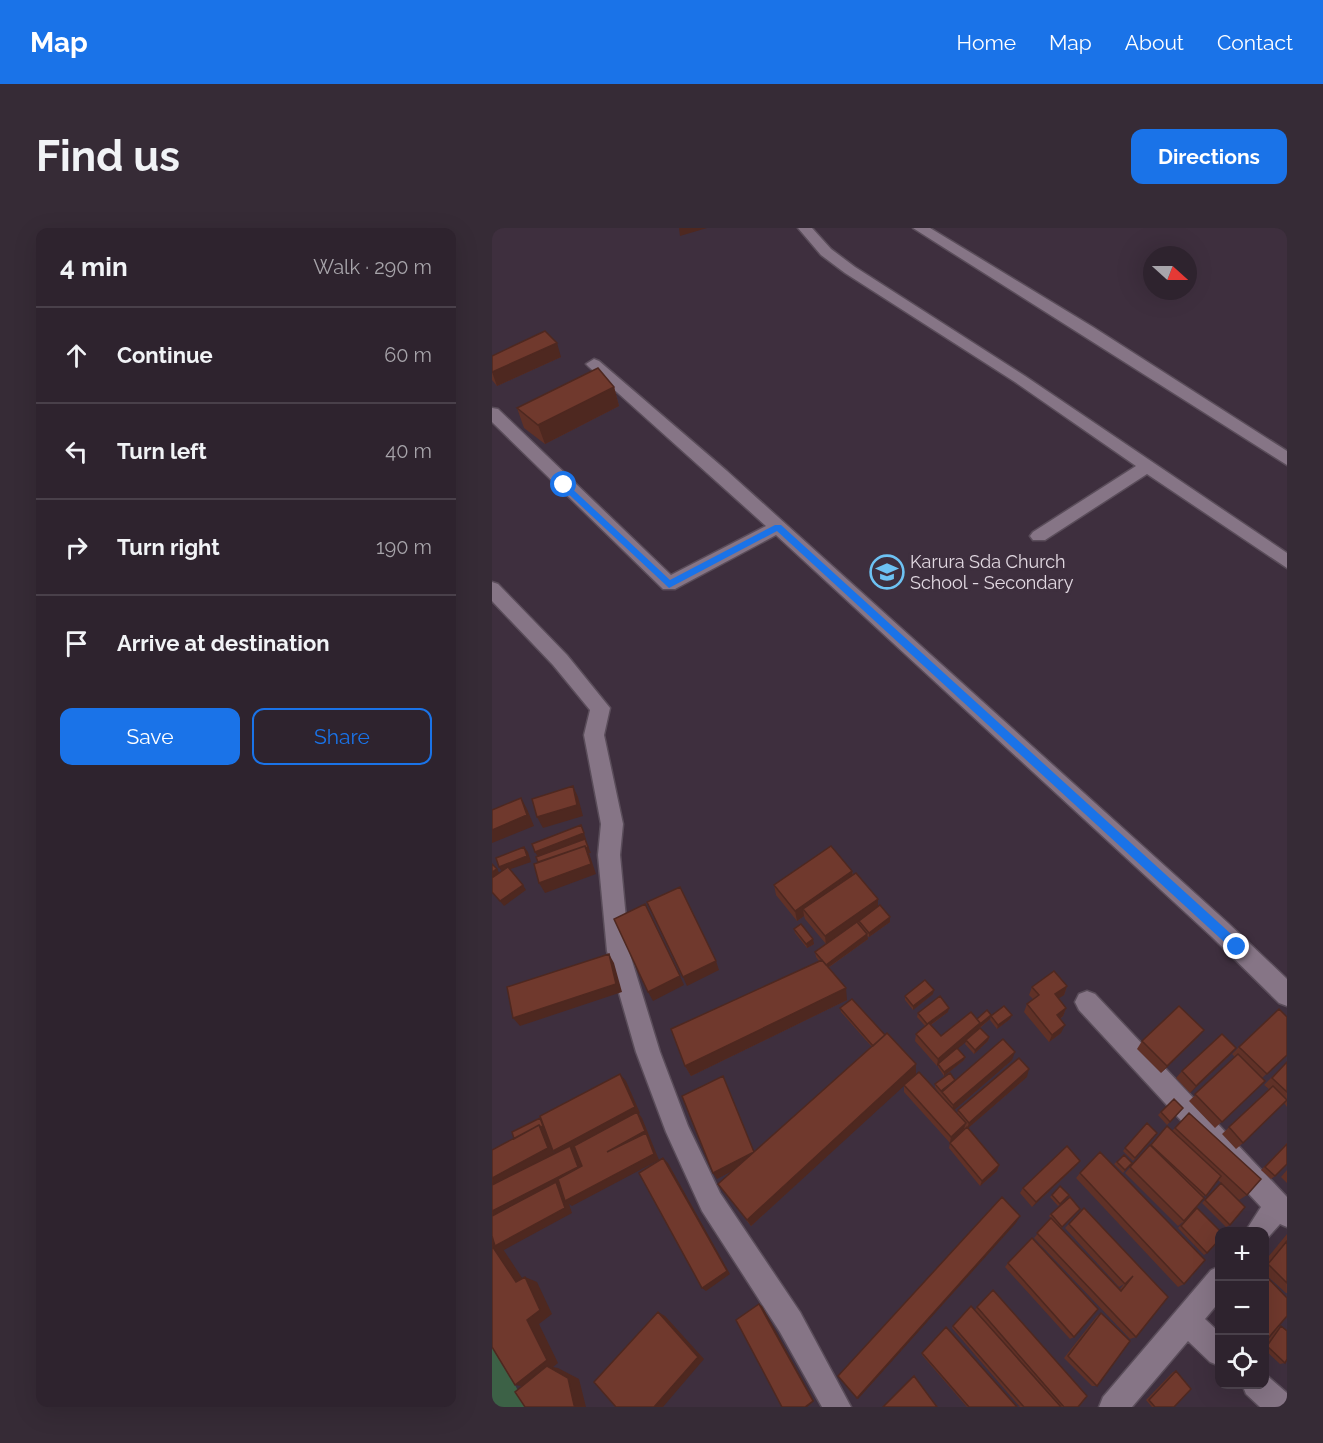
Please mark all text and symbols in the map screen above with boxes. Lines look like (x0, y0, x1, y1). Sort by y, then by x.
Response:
text: Map (30, 26, 88, 59)
text: Home (957, 30, 1016, 55)
text: Map (1049, 30, 1092, 55)
text: About (1125, 30, 1184, 55)
text: Contact (1217, 30, 1293, 55)
button: Directions (1131, 129, 1287, 184)
text: Find us (36, 132, 180, 181)
north arrow (1143, 246, 1197, 300)
text: 4 min (60, 252, 128, 282)
text: Walk · 290 m (313, 255, 432, 279)
icon: ahead (60, 339, 93, 372)
text: Continue (117, 342, 213, 368)
text: 60 m (384, 343, 432, 367)
icon: left (60, 435, 93, 468)
text: Turn left (117, 438, 207, 464)
text: 40 m (385, 439, 432, 463)
route start (550, 471, 576, 497)
icon: right (60, 531, 93, 564)
text: Turn right (117, 534, 220, 560)
text: 190 m (376, 535, 432, 559)
place label: Karura Sda Church School - Secondary (910, 551, 1074, 593)
school or university icon: Karura Sda Church School - Secondary (869, 554, 905, 590)
icon: arrive (60, 627, 93, 660)
text: Arrive at destination (117, 630, 330, 656)
button: Save (60, 708, 240, 765)
button: Share (252, 708, 432, 765)
route end (1223, 933, 1249, 959)
map controls (1215, 1227, 1269, 1389)
button: + (1215, 1227, 1269, 1281)
button: − (1215, 1281, 1269, 1335)
button: locate (1215, 1335, 1269, 1389)

